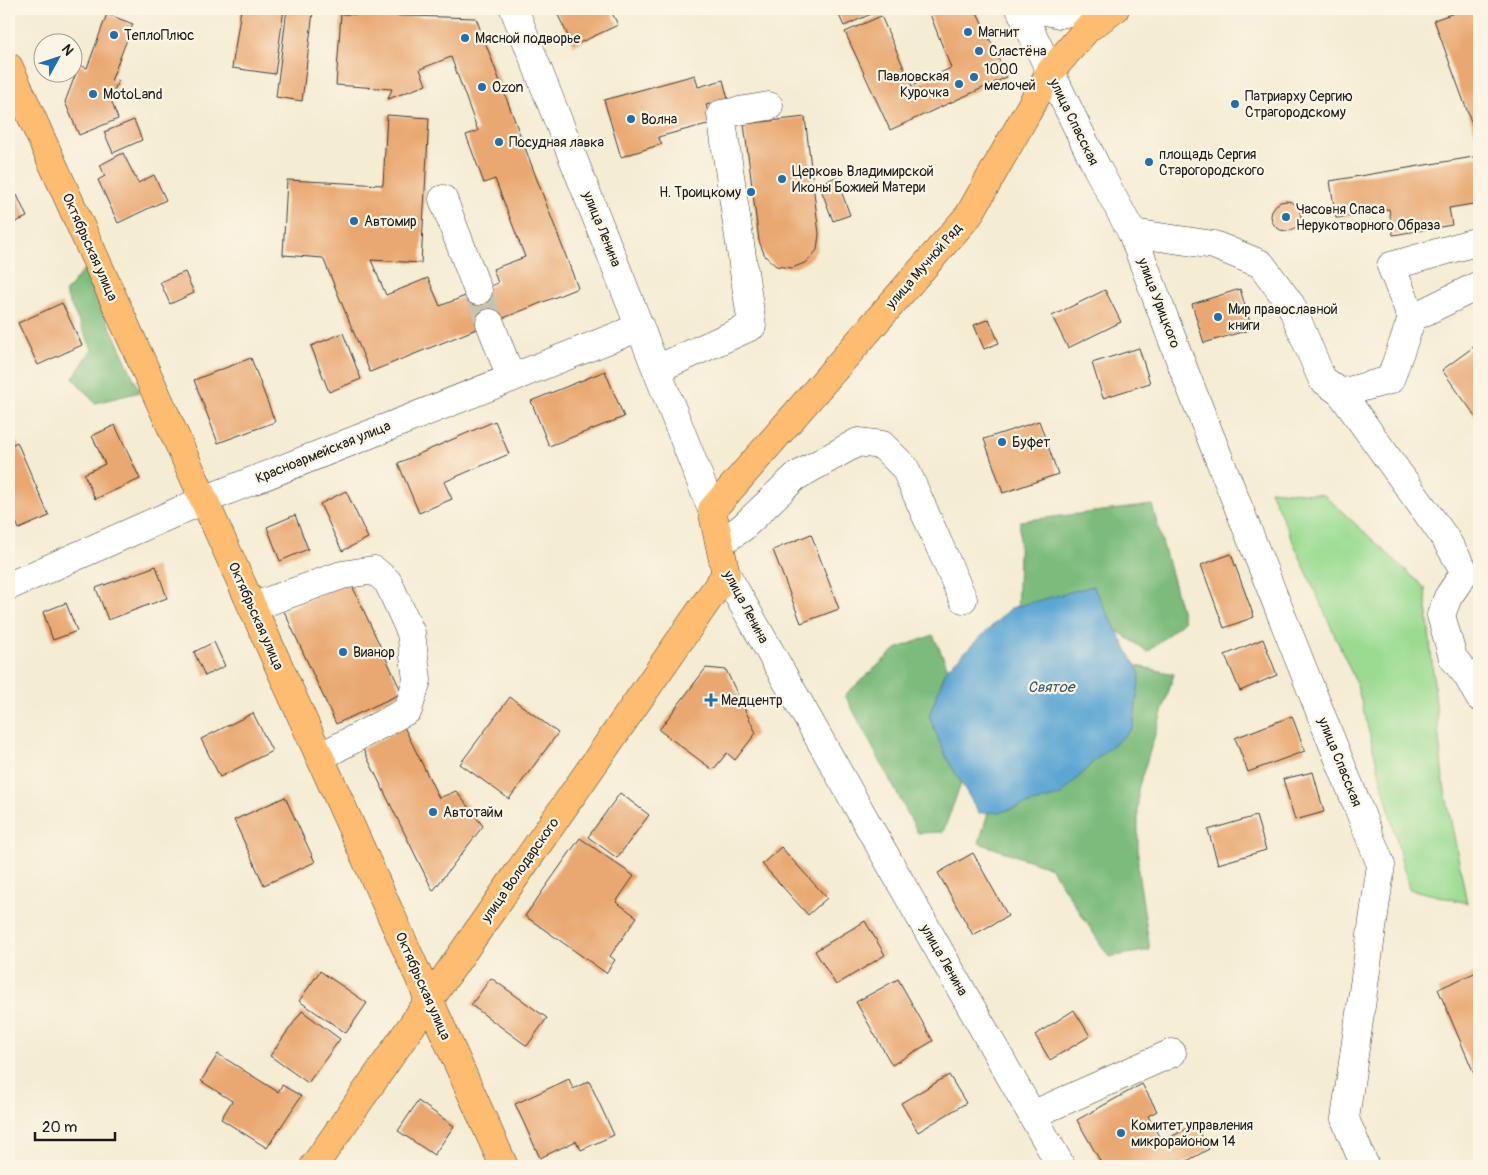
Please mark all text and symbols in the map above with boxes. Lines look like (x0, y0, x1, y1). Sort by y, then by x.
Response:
place label: Магнит (978, 24, 1020, 41)
marker: Магнит (962, 26, 974, 38)
place label: ТеплоПлюс (124, 27, 194, 44)
marker: ТеплоПлюс (108, 29, 120, 41)
place label: Мясной подворье (475, 30, 581, 47)
north arrow (32, 32, 82, 82)
marker: Мясной подворье (459, 32, 471, 44)
text: N (58, 41, 77, 59)
place label: Сластёна (989, 43, 1046, 60)
marker: Сластёна (973, 45, 985, 57)
place label: 1000 мелочей (984, 61, 1036, 94)
place label: Павловская Курочка (878, 68, 949, 101)
marker: 1000 мелочей (968, 71, 980, 83)
street label: улица Спасская (1045, 75, 1102, 168)
marker: Павловская Курочка (953, 78, 965, 90)
place label: Ozon (492, 79, 524, 96)
marker: Ozon (476, 81, 488, 93)
place label: MotoLand (103, 86, 163, 103)
marker: MotoLand (87, 88, 99, 100)
place label: Патриарху Сергию Страгородскому (1245, 88, 1353, 121)
marker: Патриарху Сергию Страгородскому (1229, 98, 1241, 110)
place label: Волна (641, 111, 677, 128)
marker: Волна (625, 113, 637, 125)
place label: Посудная лавка (509, 134, 604, 151)
marker: Посудная лавка (493, 136, 505, 148)
place label: площадь Сергия Старогородского (1159, 146, 1265, 179)
marker: площадь Сергия Старогородского (1143, 156, 1155, 168)
place label: Церковь Владимирской Иконы Божией Матери (792, 163, 934, 196)
marker: Церковь Владимирской Иконы Божией Матери (776, 173, 788, 185)
place label: Н. Троицкому (659, 184, 741, 201)
marker: Н. Троицкому (745, 186, 757, 198)
street label: улица Ленина (579, 188, 625, 269)
street label: Октябрьская улица (59, 191, 121, 303)
place label: Часовня Спаса Нерукотворного Образа (1296, 201, 1440, 234)
marker: Часовня Спаса Нерукотворного Образа (1280, 211, 1292, 223)
place label: Автомир (364, 213, 417, 230)
marker: Автомир (348, 215, 360, 227)
street label: улица Мучной Ряд (882, 220, 966, 313)
street label: улица Урицкого (1134, 255, 1184, 351)
place label: Мир православной книги (1228, 301, 1338, 334)
marker: Мир православной книги (1212, 311, 1224, 323)
street label: Красноармейская улица (253, 417, 393, 487)
place label: Буфет (1012, 434, 1050, 451)
marker: Буфет (996, 436, 1008, 448)
street label: Октябрьская улица (225, 560, 287, 672)
street label: улица Ленина (719, 567, 772, 646)
place label: Вианор (353, 644, 395, 661)
marker: Вианор (337, 646, 349, 658)
water label: Святое (1028, 678, 1076, 697)
place label: Медцентр (721, 692, 783, 709)
marker: Медцентр (705, 694, 717, 706)
street label: улица Спасская (1314, 714, 1366, 809)
place label: Автотайм (443, 804, 503, 821)
marker: Автотайм (427, 806, 439, 818)
street label: улица Володарского (477, 814, 563, 926)
street label: улица Ленина (916, 920, 971, 999)
street label: Октябрьская улица (392, 930, 454, 1042)
scale bar (35, 1110, 115, 1142)
place label: Комитет управления микрорайоном 14 (1131, 1117, 1253, 1150)
text: 20 m (42, 1118, 77, 1137)
marker: Комитет управления микрорайоном 14 (1115, 1127, 1127, 1139)

